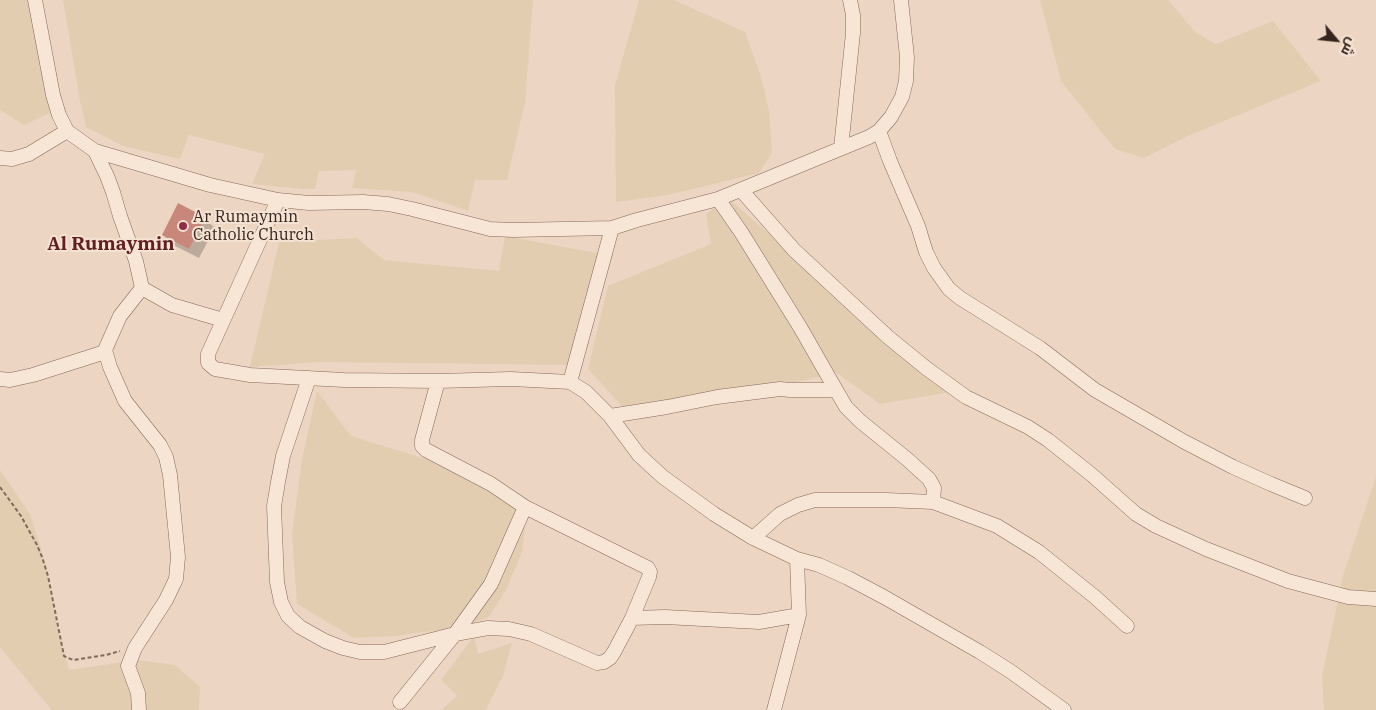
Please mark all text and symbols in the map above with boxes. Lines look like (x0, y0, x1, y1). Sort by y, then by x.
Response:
north arrow (1311, 15, 1361, 65)
text: ش (1337, 35, 1361, 59)
place label: Ar Rumaymin Catholic Church (193, 207, 314, 245)
marker: Ar Rumaymin Catholic Church (177, 220, 189, 232)
district label: Al Rumaymin (47, 234, 175, 256)

